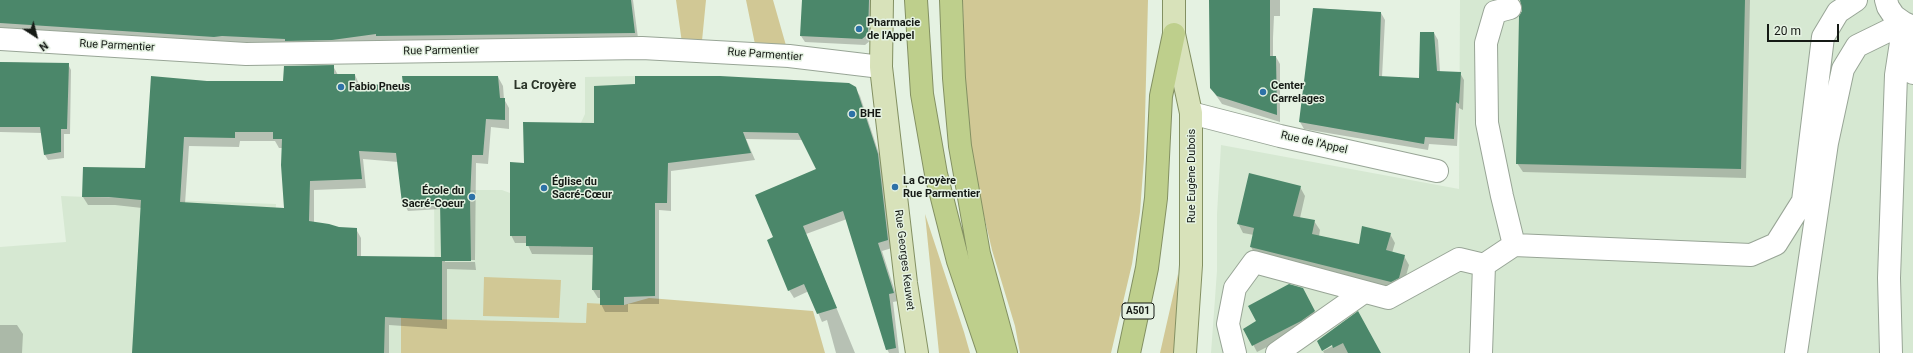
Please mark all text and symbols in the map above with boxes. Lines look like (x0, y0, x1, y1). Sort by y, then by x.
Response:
north arrow (16, 16, 56, 56)
place label: Pharmacie de l'Appel (867, 16, 920, 42)
scale bar (1769, 16, 1841, 42)
marker: Pharmacie de l'Appel (854, 24, 864, 34)
text: 20 m (1774, 24, 1801, 38)
street label: Rue Parmentier (79, 37, 155, 55)
text: N (36, 39, 50, 54)
street label: Rue Parmentier (403, 44, 479, 58)
street label: Rue Parmentier (727, 46, 803, 64)
district label: La Croyère (514, 78, 576, 94)
place label: Center Carrelages (1271, 79, 1325, 105)
place label: Fabio Pneus (349, 80, 410, 94)
marker: Fabio Pneus (336, 82, 346, 92)
marker: Center Carrelages (1258, 87, 1268, 97)
place label: BHE (860, 107, 881, 121)
marker: BHE (847, 109, 857, 119)
street label: Rue Eugène Dubois (1185, 129, 1199, 223)
street label: Rue de l'Appel (1279, 129, 1349, 157)
place label: La Croyère Rue Parmentier (903, 174, 980, 200)
place label: Église du Sacré-Cœur (552, 175, 612, 201)
marker: La Croyère Rue Parmentier (890, 182, 900, 192)
marker: Église du Sacré-Cœur (539, 183, 549, 193)
place label: École du Sacré-Coeur (402, 184, 464, 210)
marker: École du Sacré-Coeur (467, 192, 477, 202)
street label: Rue Georges Keuwet (891, 209, 917, 311)
road number: A501 (1122, 303, 1154, 319)

